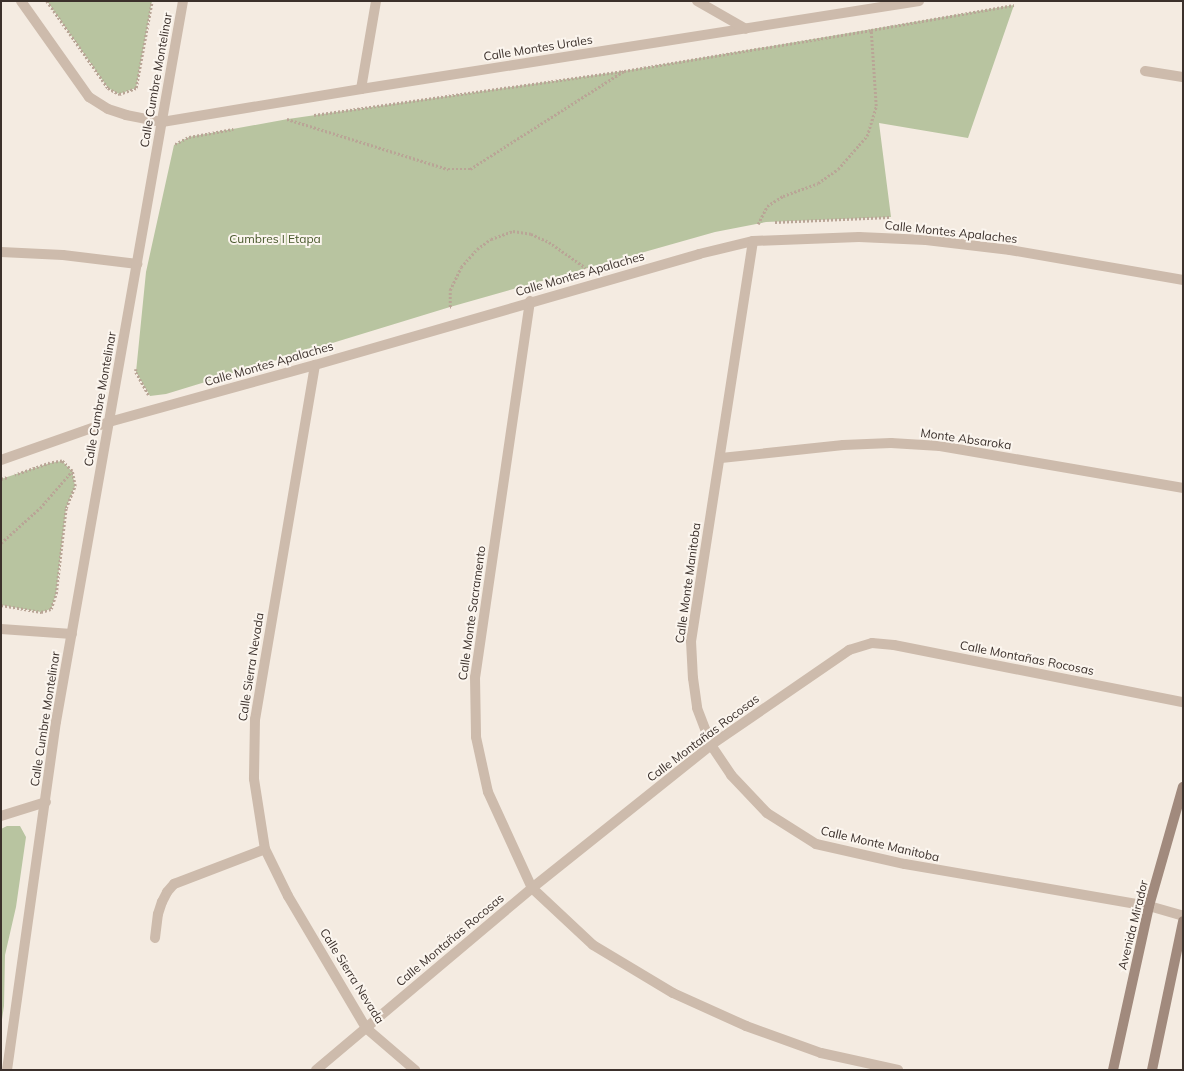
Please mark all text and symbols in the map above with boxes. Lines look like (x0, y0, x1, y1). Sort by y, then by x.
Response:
street label: Calle Cumbre Montelinar (137, 12, 175, 148)
street label: Calle Montes Urales (482, 32, 594, 64)
street label: Calle Montes Apalaches (884, 218, 1018, 246)
park label: Cumbres I Etapa (229, 232, 321, 246)
street label: Calle Montes Apalaches (514, 249, 646, 299)
street label: Calle Cumbre Montelinar (81, 331, 119, 467)
street label: Calle Montes Apalaches (203, 339, 335, 389)
street label: Monte Absaroka (920, 425, 1012, 453)
street label: Calle Monte Manitoba (672, 522, 704, 644)
street label: Calle Monte Sacramento (455, 545, 489, 681)
street label: Calle Sierra Nevada (235, 612, 267, 722)
street label: Calle Montañas Rocosas (959, 638, 1095, 678)
street label: Calle Cumbre Montelinar (27, 651, 63, 787)
street label: Calle Montañas Rocosas (644, 691, 762, 785)
street label: Calle Monte Manitoba (819, 823, 941, 865)
street label: Avenida Mirador (1115, 879, 1151, 971)
street label: Calle Montañas Rocosas (393, 891, 507, 989)
street label: Calle Sierra Nevada (317, 926, 387, 1026)

